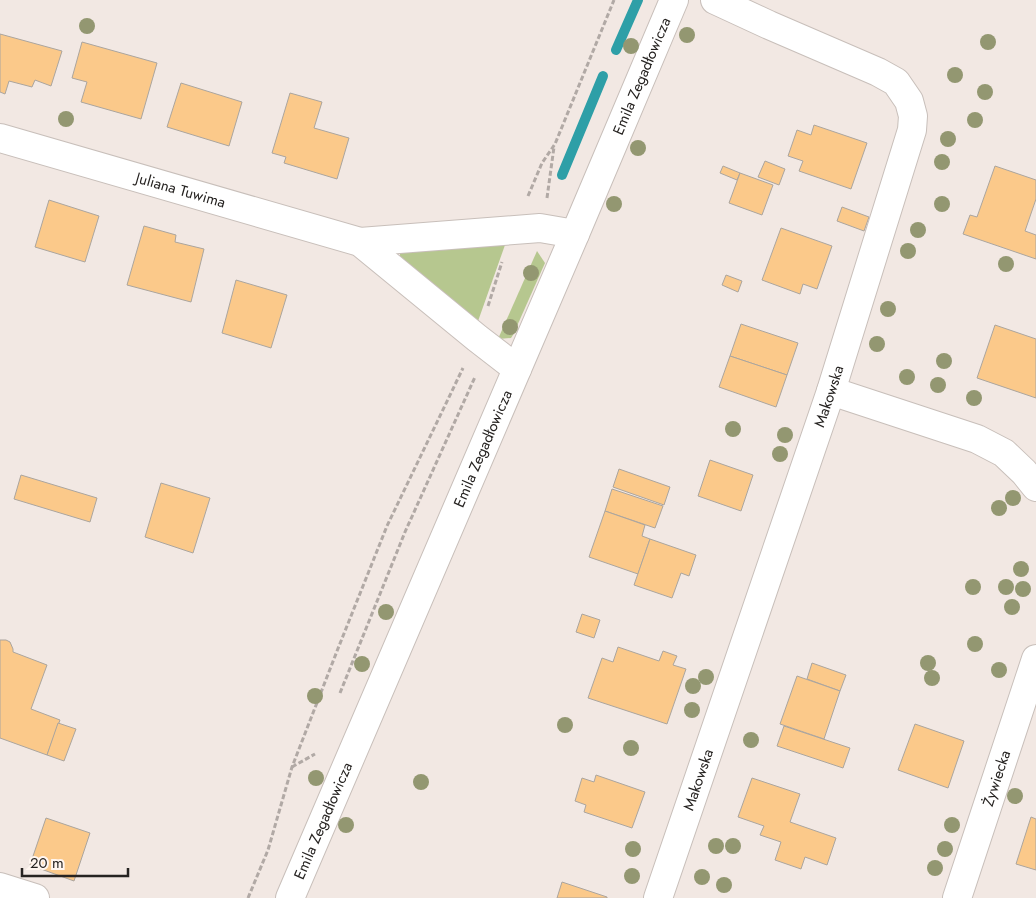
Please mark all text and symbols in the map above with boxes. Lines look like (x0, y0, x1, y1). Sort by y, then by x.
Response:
street label: Emila Zegadłowicza (607, 14, 676, 138)
street label: Juliana Tuwima (131, 166, 228, 214)
street label: Makowska (808, 363, 849, 430)
street label: Emila Zegadłowicza (448, 387, 518, 511)
street label: Makowska (678, 746, 719, 813)
street label: Żywiecka (977, 747, 1016, 809)
street label: Emila Zegadłowicza (288, 759, 358, 883)
scale bar (22, 846, 129, 878)
text: 20 m (30, 852, 64, 874)

